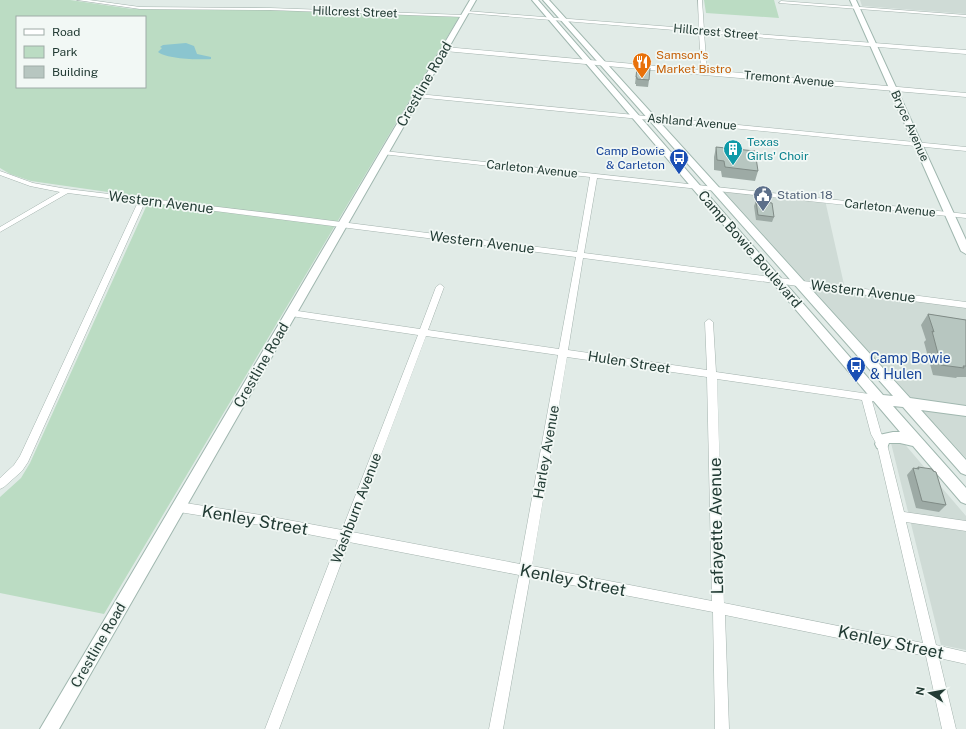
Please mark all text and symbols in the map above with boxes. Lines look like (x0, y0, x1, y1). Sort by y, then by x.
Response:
street label: Hillcrest Street (312, 4, 398, 20)
legend (16, 16, 146, 88)
street label: Hillcrest Street (673, 21, 759, 43)
text: Road (52, 25, 80, 39)
street label: Crestline Road (393, 39, 455, 129)
text: Park (52, 45, 78, 59)
place label: Samson's Market Bistro (656, 48, 732, 76)
restaurant icon: Samson's Market Bistro (631, 51, 653, 79)
text: Building (52, 65, 98, 79)
street label: Tremont Avenue (743, 68, 835, 90)
street label: Bryce Avenue (888, 88, 932, 164)
street label: Ashland Avenue (647, 111, 738, 133)
place label: Texas Girls' Choir (747, 135, 809, 163)
building icon: Texas Girls' Choir (722, 138, 744, 166)
place label: Camp Bowie & Carleton (596, 144, 665, 172)
bus stop icon: Camp Bowie & Carleton (668, 147, 690, 175)
street label: Carleton Avenue (486, 157, 579, 181)
public building icon: Station 18 (752, 184, 774, 212)
street label: Camp Bowie Boulevard (695, 187, 805, 311)
street label: Western Avenue (108, 188, 215, 216)
place label: Station 18 (777, 188, 833, 202)
street label: Carleton Avenue (844, 196, 937, 220)
street label: Western Avenue (429, 228, 536, 256)
street label: Western Avenue (810, 277, 917, 305)
street label: Crestline Road (230, 320, 292, 410)
street label: Hulen Street (587, 348, 671, 376)
place label: Camp Bowie & Hulen (870, 350, 951, 382)
bus stop icon: Camp Bowie & Hulen (845, 355, 867, 383)
street label: Harley Avenue (530, 404, 562, 500)
street label: Washburn Avenue (328, 450, 384, 566)
street label: Lafayette Avenue (705, 457, 727, 595)
street label: Kenley Street (200, 501, 310, 539)
street label: Kenley Street (518, 560, 628, 600)
street label: Crestline Road (67, 600, 129, 690)
street label: Kenley Street (836, 621, 946, 663)
north arrow (910, 673, 950, 713)
text: N (913, 686, 927, 696)

